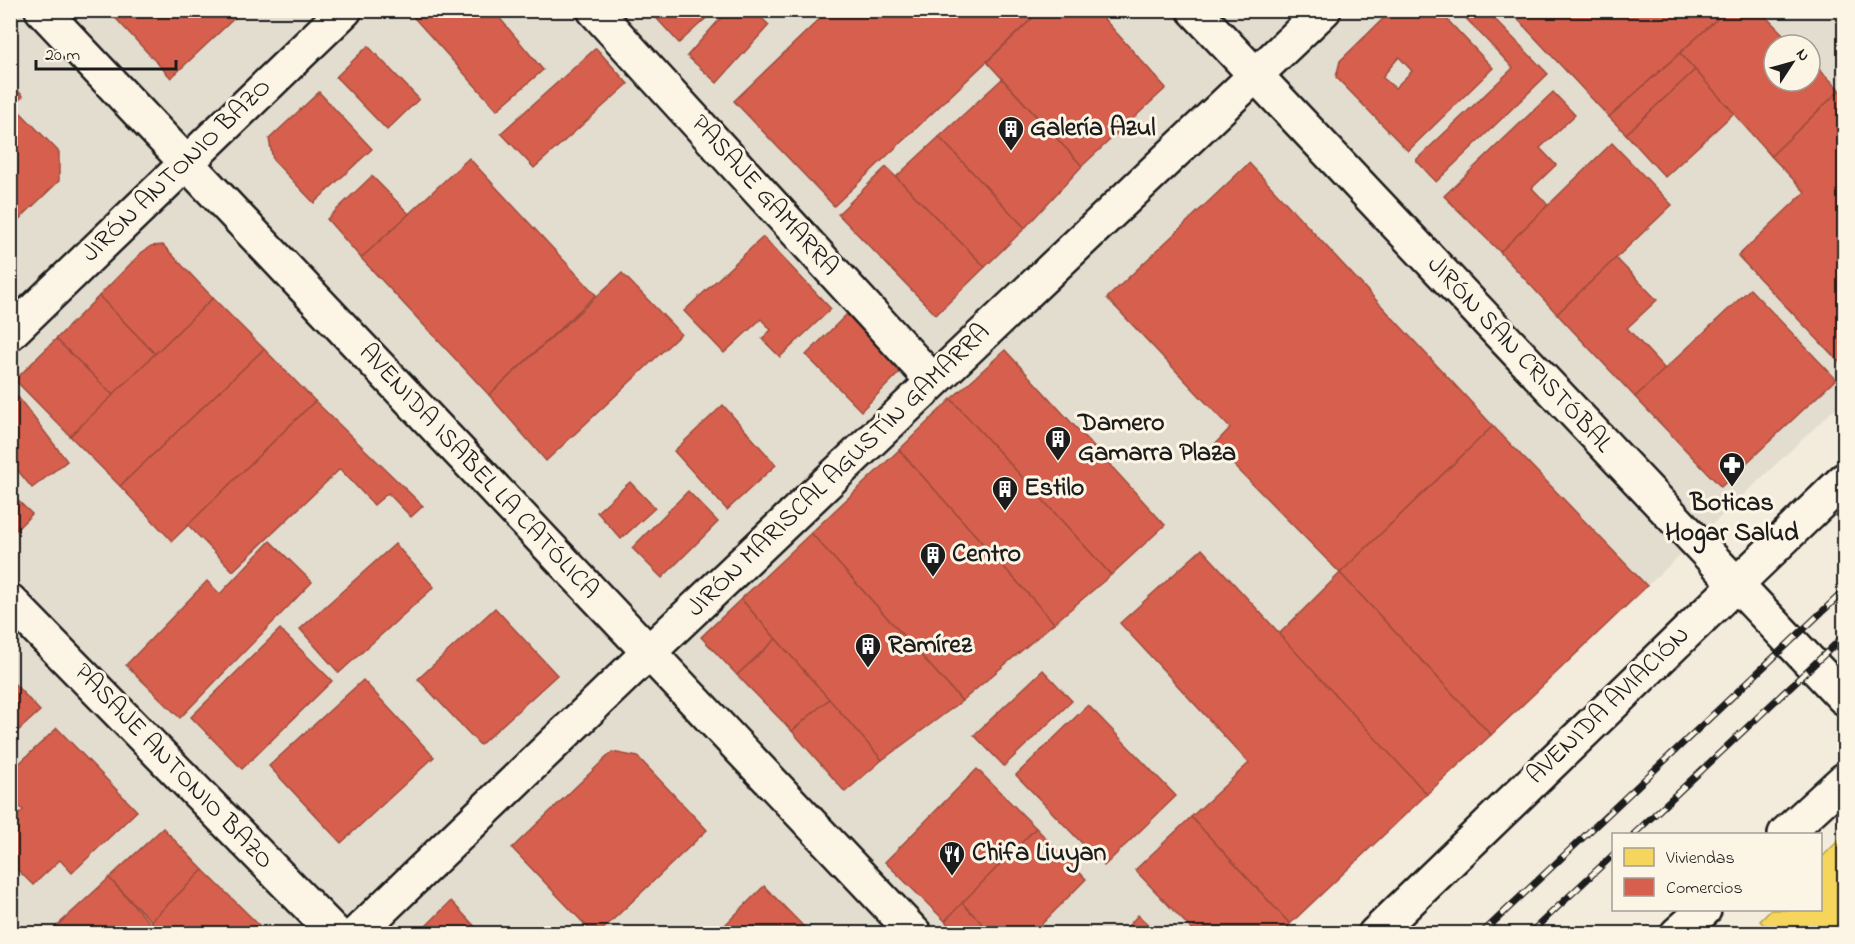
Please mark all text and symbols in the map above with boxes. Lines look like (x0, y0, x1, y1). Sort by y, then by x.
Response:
scale bar (36, 33, 176, 71)
north arrow (1762, 33, 1822, 93)
text: 20 m (45, 43, 80, 69)
text: N (1790, 44, 1816, 67)
street label: JIRÓN ANTONIO BAZO (73, 70, 281, 272)
street label: PASAJE GAMARRA (681, 107, 847, 285)
place label: Galería Azul (1030, 110, 1156, 148)
building icon: Galería Azul (996, 114, 1026, 152)
street label: JIRÓN SAN CRISTÓBAL (1417, 248, 1621, 463)
street label: JIRÓN MARISCAL AGUSTÍN GAMARRA (679, 315, 999, 627)
street label: AVENIDA ISABEL LA CATÓLICA (349, 335, 607, 609)
place label: Damero Gamarra Plaza (1077, 405, 1236, 473)
building icon: Damero Gamarra Plaza (1043, 424, 1073, 462)
pharmacy icon: Boticas Hogar Salud (1717, 450, 1747, 488)
place label: Estilo (1024, 470, 1084, 508)
building icon: Estilo (990, 474, 1020, 512)
place label: Boticas Hogar Salud (1665, 485, 1799, 554)
place label: Centro (952, 536, 1021, 574)
building icon: Centro (918, 540, 948, 578)
street label: AVENIDA AVIACIÓN (1519, 618, 1699, 794)
place label: Ramírez (888, 627, 973, 665)
building icon: Ramírez (853, 631, 883, 669)
street label: PASAJE ANTONIO BAZO (64, 655, 282, 879)
legend (1612, 833, 1822, 911)
place label: Chifa Liuyan (972, 835, 1106, 873)
restaurant icon: Chifa Liuyan (937, 839, 967, 877)
text: Viviendas (1665, 846, 1735, 872)
text: Comercios (1666, 876, 1743, 902)

